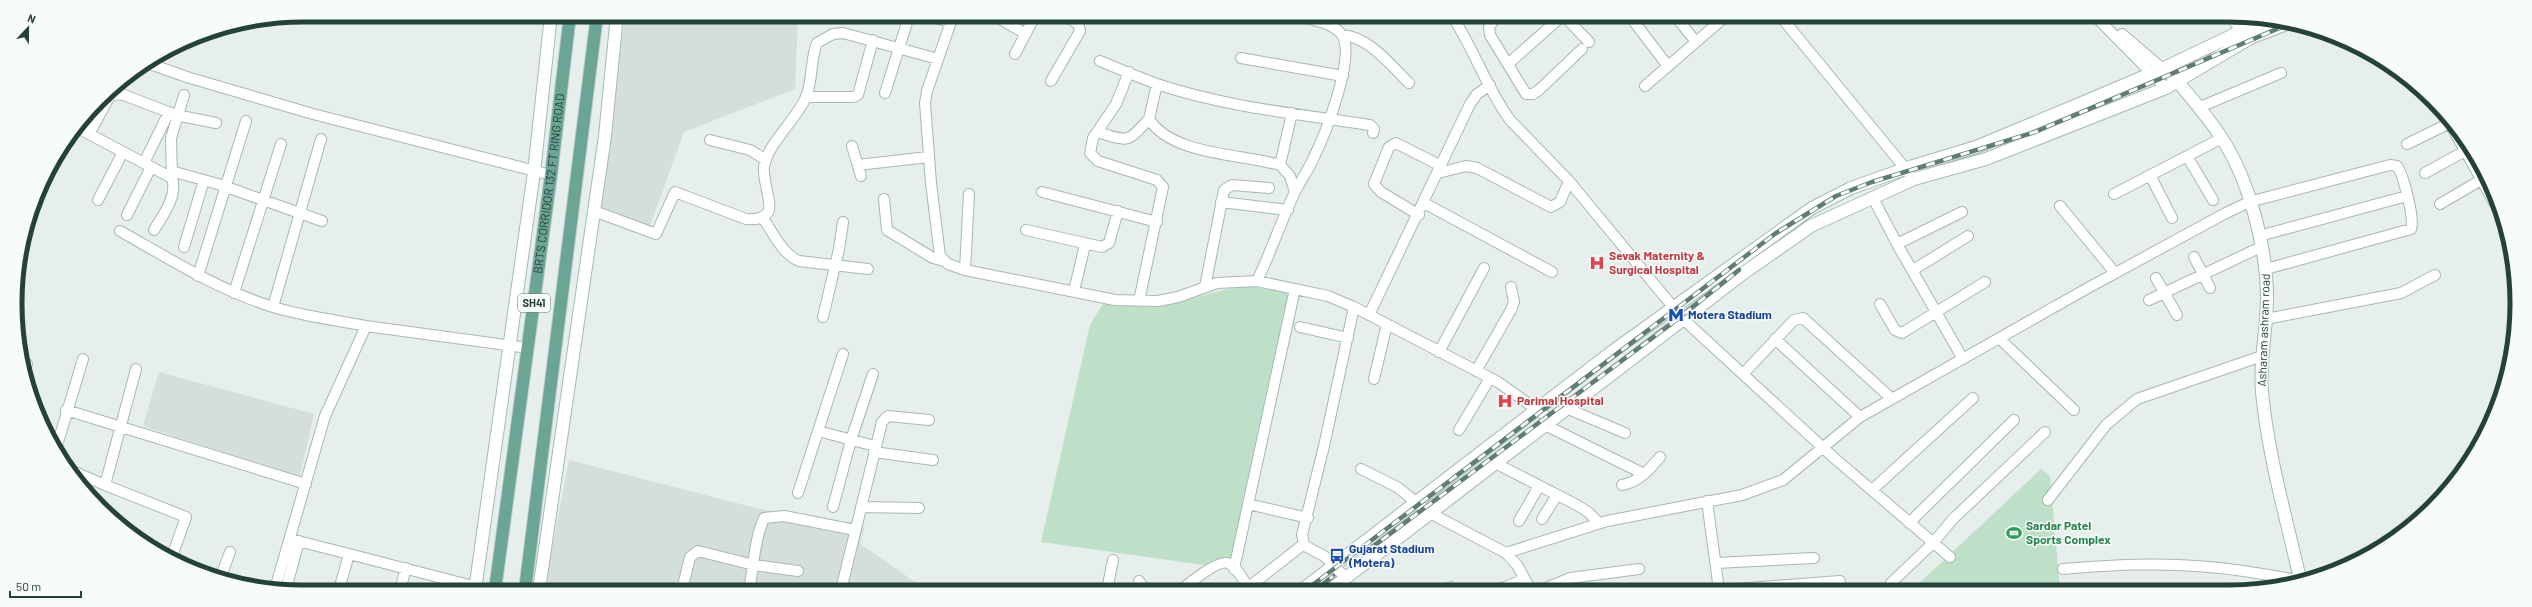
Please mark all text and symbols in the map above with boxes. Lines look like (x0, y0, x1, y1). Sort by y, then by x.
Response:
north arrow (8, 8, 48, 48)
text: N (26, 11, 38, 26)
street label: BRTS CORRIDOR 132 FT RING ROAD (530, 93, 567, 274)
place label: Sevak Maternity & Surgical Hospital (1609, 248, 1705, 276)
hospital icon: Sevak Maternity & Surgical Hospital (1588, 254, 1606, 272)
street label: Asharam ashram road (2254, 273, 2272, 387)
road number: SH41 (518, 294, 550, 312)
metro station icon: Motera Stadium (1667, 306, 1685, 324)
place label: Motera Stadium (1688, 307, 1772, 321)
hospital icon: Parimal Hospital (1496, 392, 1514, 410)
place label: Parimal Hospital (1517, 393, 1604, 407)
place label: Sardar Patel Sports Complex (2026, 518, 2111, 546)
sports icon: Sardar Patel Sports Complex (2005, 524, 2023, 542)
place label: Gujarat Stadium (Motera) (1348, 541, 1434, 569)
bus stop icon: Gujarat Stadium (Motera) (1328, 547, 1346, 565)
scale bar (10, 573, 81, 599)
text: 50 m (16, 579, 41, 593)

